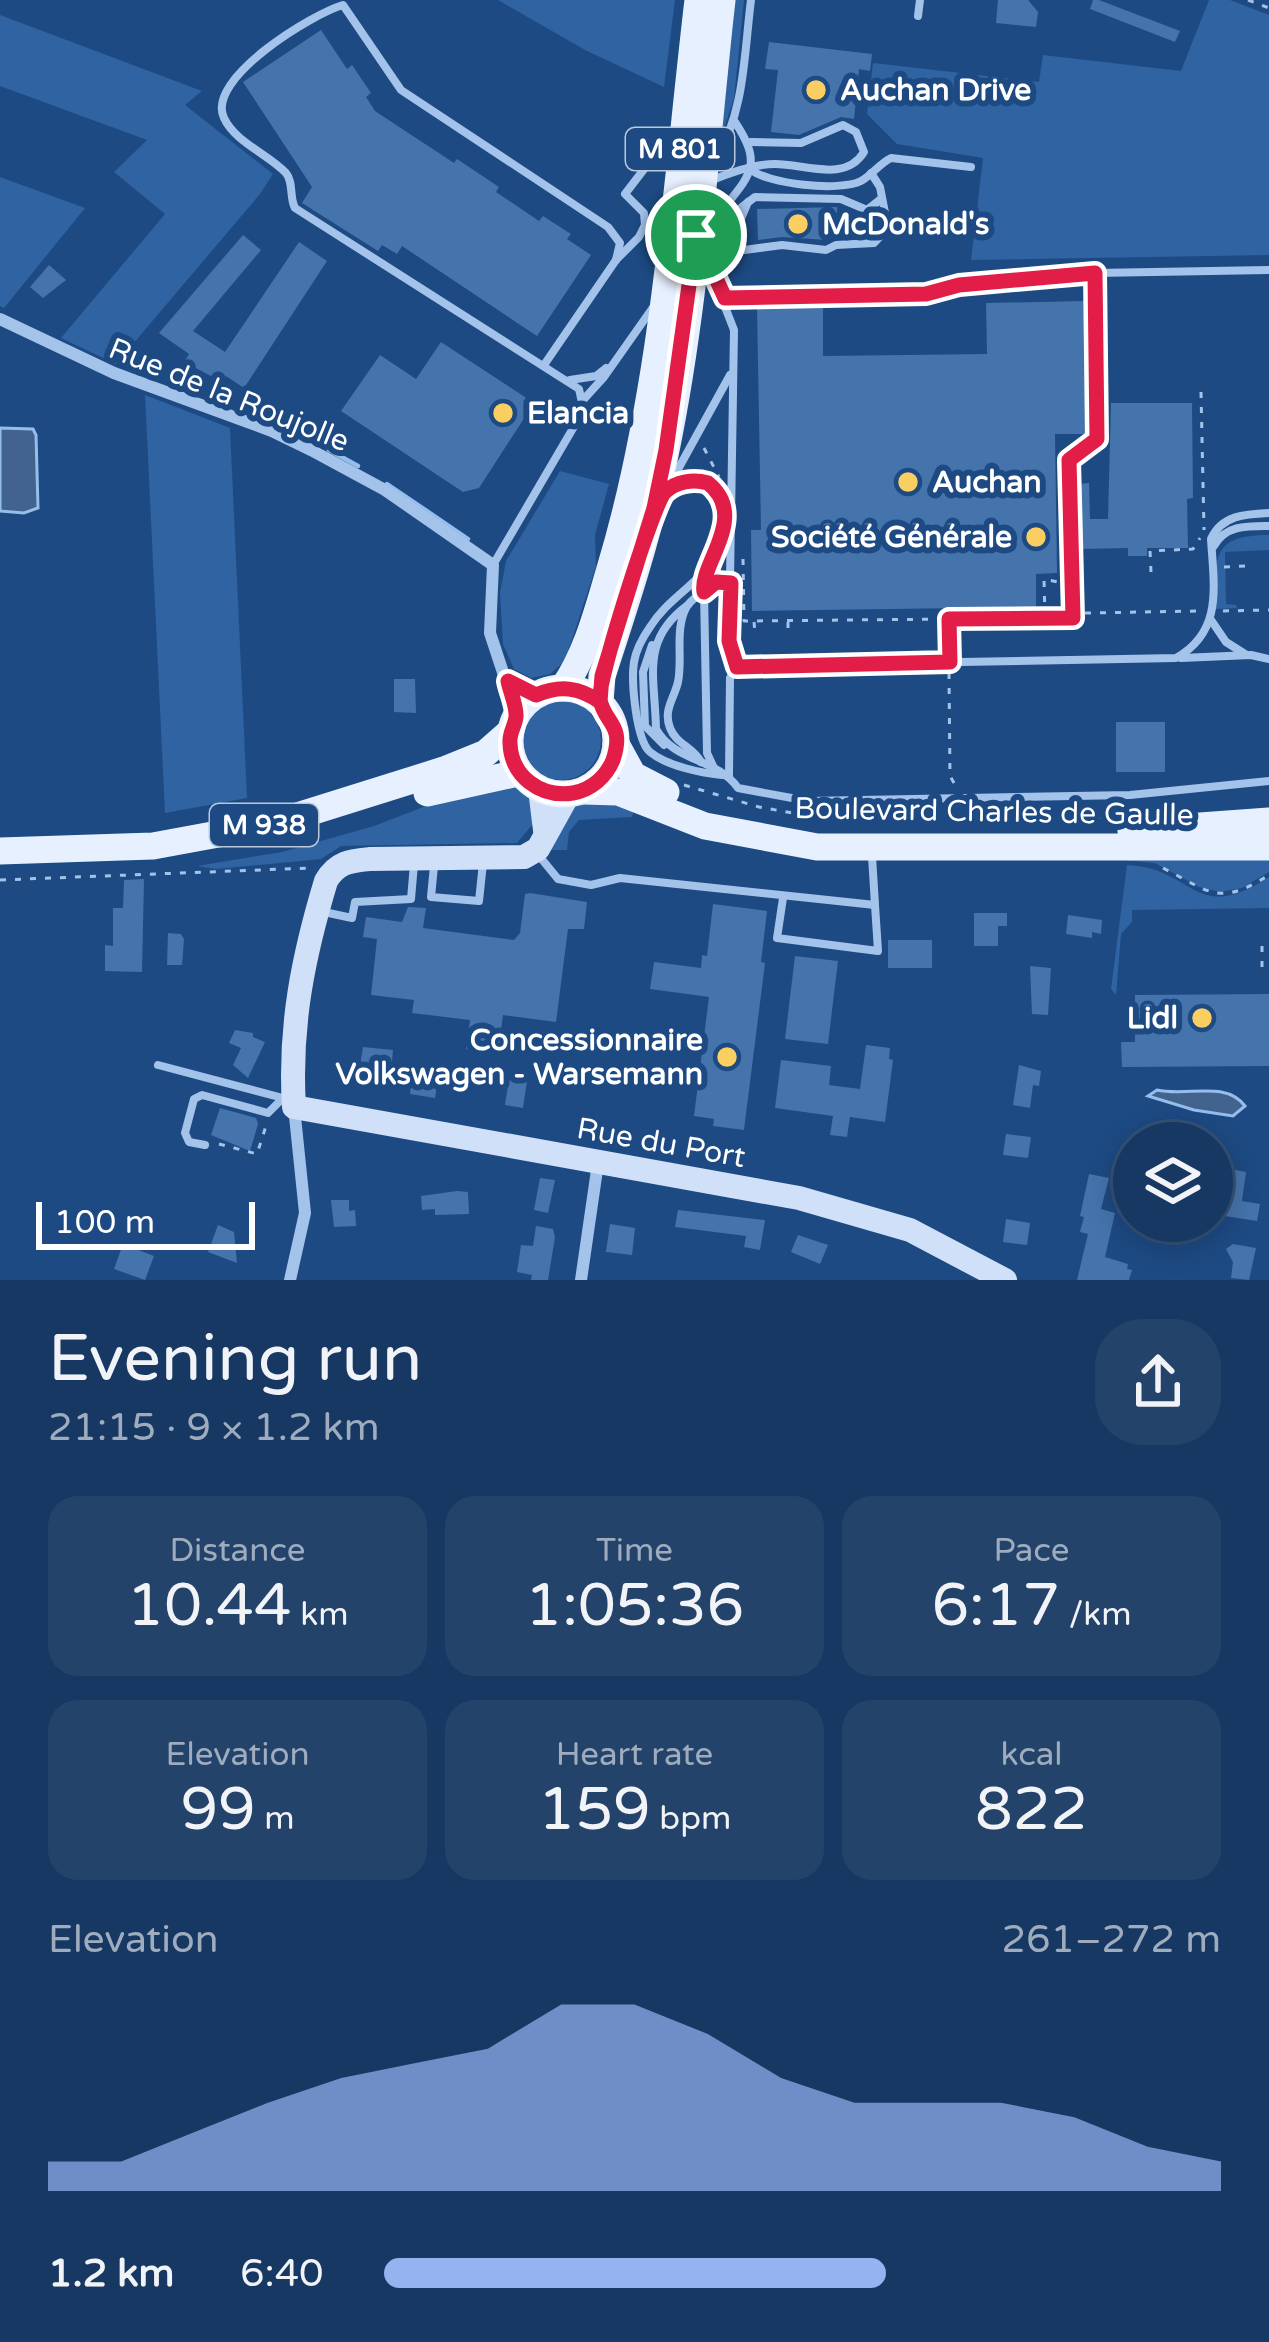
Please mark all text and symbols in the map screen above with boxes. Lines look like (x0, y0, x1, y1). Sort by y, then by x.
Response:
place label: Auchan Drive (840, 72, 1031, 109)
marker: Auchan Drive (803, 77, 829, 103)
road number: M 801 (626, 128, 734, 170)
pin (645, 184, 747, 286)
icon: arrive (663, 202, 729, 268)
place label: McDonald's (822, 206, 989, 243)
marker: McDonald's (785, 211, 811, 237)
street label: Rue de la Roujolle (103, 330, 355, 460)
place label: Elancia (527, 395, 629, 432)
marker: Elancia (490, 400, 516, 426)
place label: Auchan (932, 464, 1042, 501)
marker: Auchan (895, 469, 921, 495)
place label: Société Générale (771, 519, 1012, 556)
marker: Société Générale (1023, 524, 1049, 550)
street label: Boulevard Charles de Gaulle (794, 790, 1194, 834)
road number: M 938 (210, 804, 318, 846)
place label: Lidl (1127, 1000, 1178, 1037)
marker: Lidl (1189, 1005, 1215, 1031)
place label: Concessionnaire Volkswagen - Warsemann (335, 1022, 703, 1093)
marker: Concessionnaire Volkswagen - Warsemann (714, 1044, 740, 1070)
street label: Rue du Port (574, 1110, 748, 1176)
map controls (1113, 1122, 1233, 1242)
button: layers (1113, 1122, 1233, 1242)
scale bar (36, 1196, 255, 1249)
text: 100 m (54, 1203, 155, 1242)
text: Evening run (48, 1319, 422, 1399)
button: share (1095, 1319, 1221, 1445)
text: 21:15 · 9 × 1.2 km (48, 1404, 380, 1451)
text: Distance (170, 1531, 305, 1570)
text: Time (596, 1531, 673, 1570)
text: Pace (994, 1531, 1070, 1570)
text: 10.44 (127, 1570, 292, 1642)
text: 1:05:36 (525, 1570, 744, 1642)
text: 6:17 (931, 1570, 1060, 1642)
text: km (292, 1595, 348, 1634)
text: /km (1060, 1595, 1132, 1634)
text: Elevation (165, 1735, 310, 1774)
text: Heart rate (556, 1735, 713, 1774)
text: kcal (1000, 1735, 1063, 1774)
text: 99 (180, 1774, 256, 1846)
text: 159 (538, 1774, 651, 1846)
text: 822 (975, 1774, 1088, 1846)
text: m (256, 1799, 295, 1838)
text: bpm (651, 1799, 731, 1838)
text: Elevation (48, 1916, 218, 1963)
text: 261–272 m (1001, 1916, 1221, 1963)
text: 1.2 km (48, 2250, 174, 2297)
text: 6:40 (240, 2250, 324, 2297)

